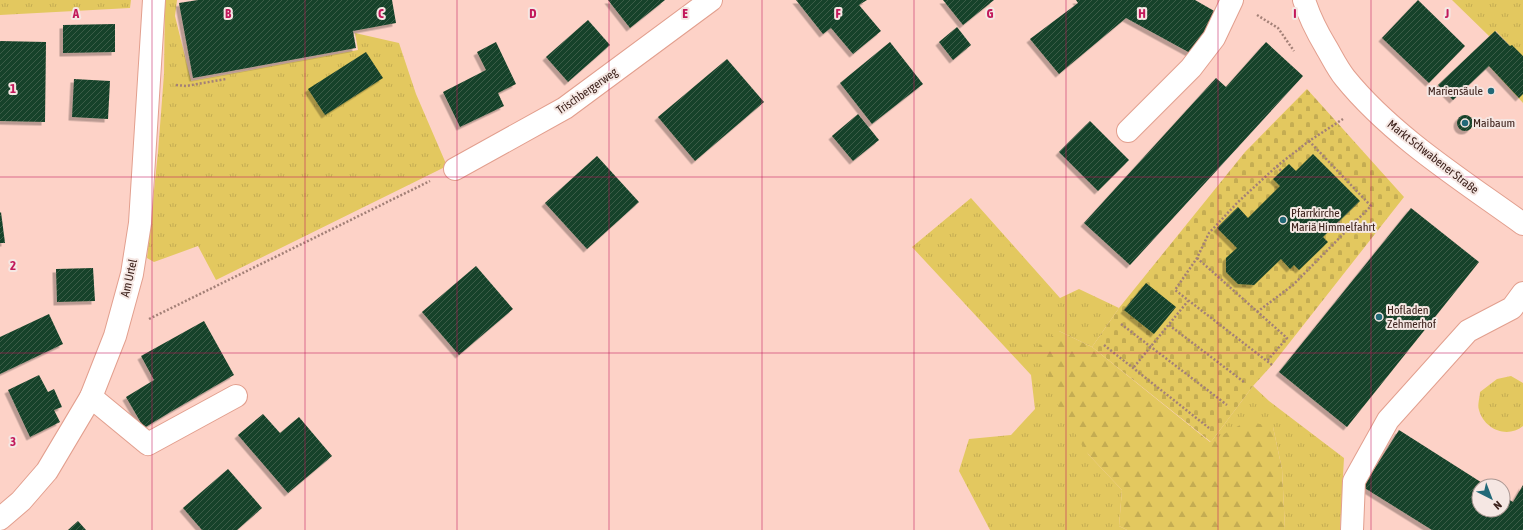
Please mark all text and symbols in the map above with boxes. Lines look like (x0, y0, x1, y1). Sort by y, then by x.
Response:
text: A (72, 6, 80, 21)
text: B (225, 6, 232, 21)
text: C (378, 6, 384, 21)
text: D (529, 6, 537, 21)
text: E (682, 6, 688, 21)
text: F (835, 6, 841, 21)
text: G (987, 6, 994, 21)
text: H (1138, 6, 1146, 21)
text: I (1293, 6, 1297, 21)
text: J (1444, 6, 1449, 21)
street label: Trischbergerweg (554, 64, 621, 117)
text: 1 (10, 81, 16, 96)
place label: Mariensäule (1428, 84, 1483, 98)
marker: Mariensäule (1486, 86, 1496, 96)
place label: Maibaum (1473, 116, 1515, 130)
street label: Markt Schwabener Straße (1385, 117, 1481, 197)
marker: Maibaum (1460, 118, 1470, 128)
place label: Pfarrkirche Mariä Himmelfahrt (1291, 206, 1376, 234)
marker: Pfarrkirche Mariä Himmelfahrt (1278, 215, 1288, 225)
street label: Am Urtel (118, 257, 140, 298)
text: 2 (10, 258, 16, 273)
place label: Hofladen Zehmerhof (1387, 303, 1437, 331)
marker: Hofladen Zehmerhof (1374, 312, 1384, 322)
text: 3 (10, 434, 16, 449)
north arrow (1471, 478, 1511, 518)
text: N (1491, 499, 1504, 512)

